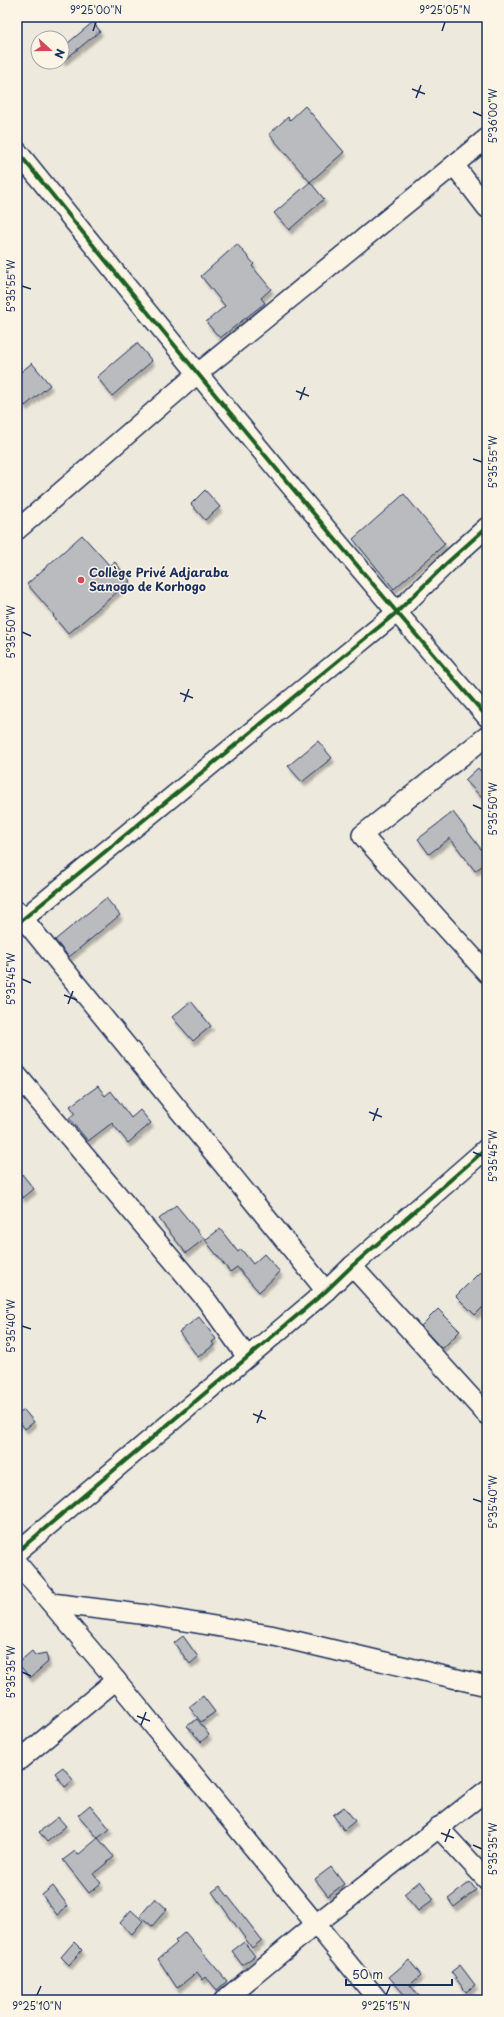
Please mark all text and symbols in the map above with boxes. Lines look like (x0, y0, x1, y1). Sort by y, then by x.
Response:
text: 9°25'00"N (70, 2, 122, 17)
text: 9°25'05"N (419, 2, 471, 17)
north arrow (30, 30, 70, 70)
text: N (50, 47, 69, 61)
text: 5°36'00"W (485, 88, 500, 144)
text: 5°35'55"W (3, 259, 18, 312)
text: 5°35'55"W (485, 435, 500, 488)
place label: Collège Privé Adjaraba Sanogo de Korhogo (89, 563, 229, 595)
marker: Collège Privé Adjaraba Sanogo de Korhogo (76, 575, 86, 585)
text: 5°35'50"W (3, 604, 18, 659)
text: 5°35'50"W (485, 781, 500, 836)
text: 5°35'45"W (3, 952, 18, 1005)
text: 5°35'45"W (485, 1129, 500, 1182)
text: 5°35'40"W (3, 1298, 18, 1353)
text: 5°35'40"W (485, 1474, 500, 1529)
text: 5°35'35"W (3, 1645, 18, 1698)
text: 5°35'35"W (485, 1822, 500, 1875)
scale bar (346, 1961, 452, 1987)
text: 50 m (352, 1965, 383, 1983)
text: 9°25'10"N (12, 1998, 62, 2013)
text: 9°25'15"N (362, 1998, 411, 2013)

